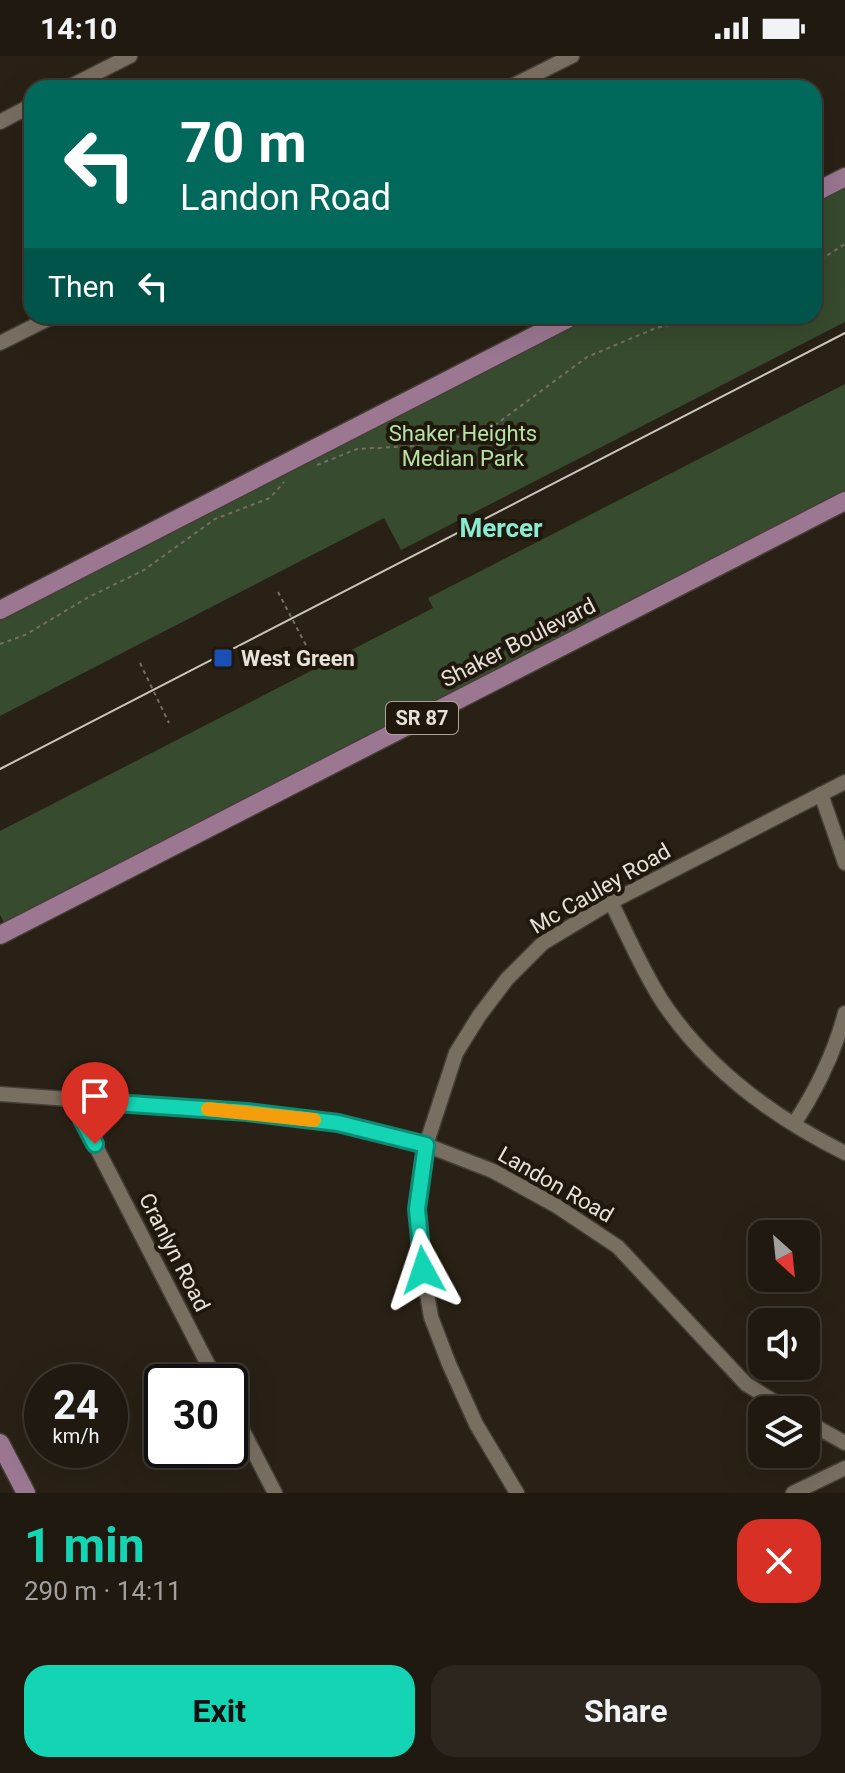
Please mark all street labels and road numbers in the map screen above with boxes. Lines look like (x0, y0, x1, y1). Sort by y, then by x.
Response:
street label: Shaker Boulevard (437, 593, 600, 692)
road number: SR 87 (386, 702, 458, 734)
street label: Mc Cauley Road (526, 838, 675, 939)
street label: Landon Road (494, 1141, 618, 1228)
street label: Cranlyn Road (134, 1189, 215, 1316)

